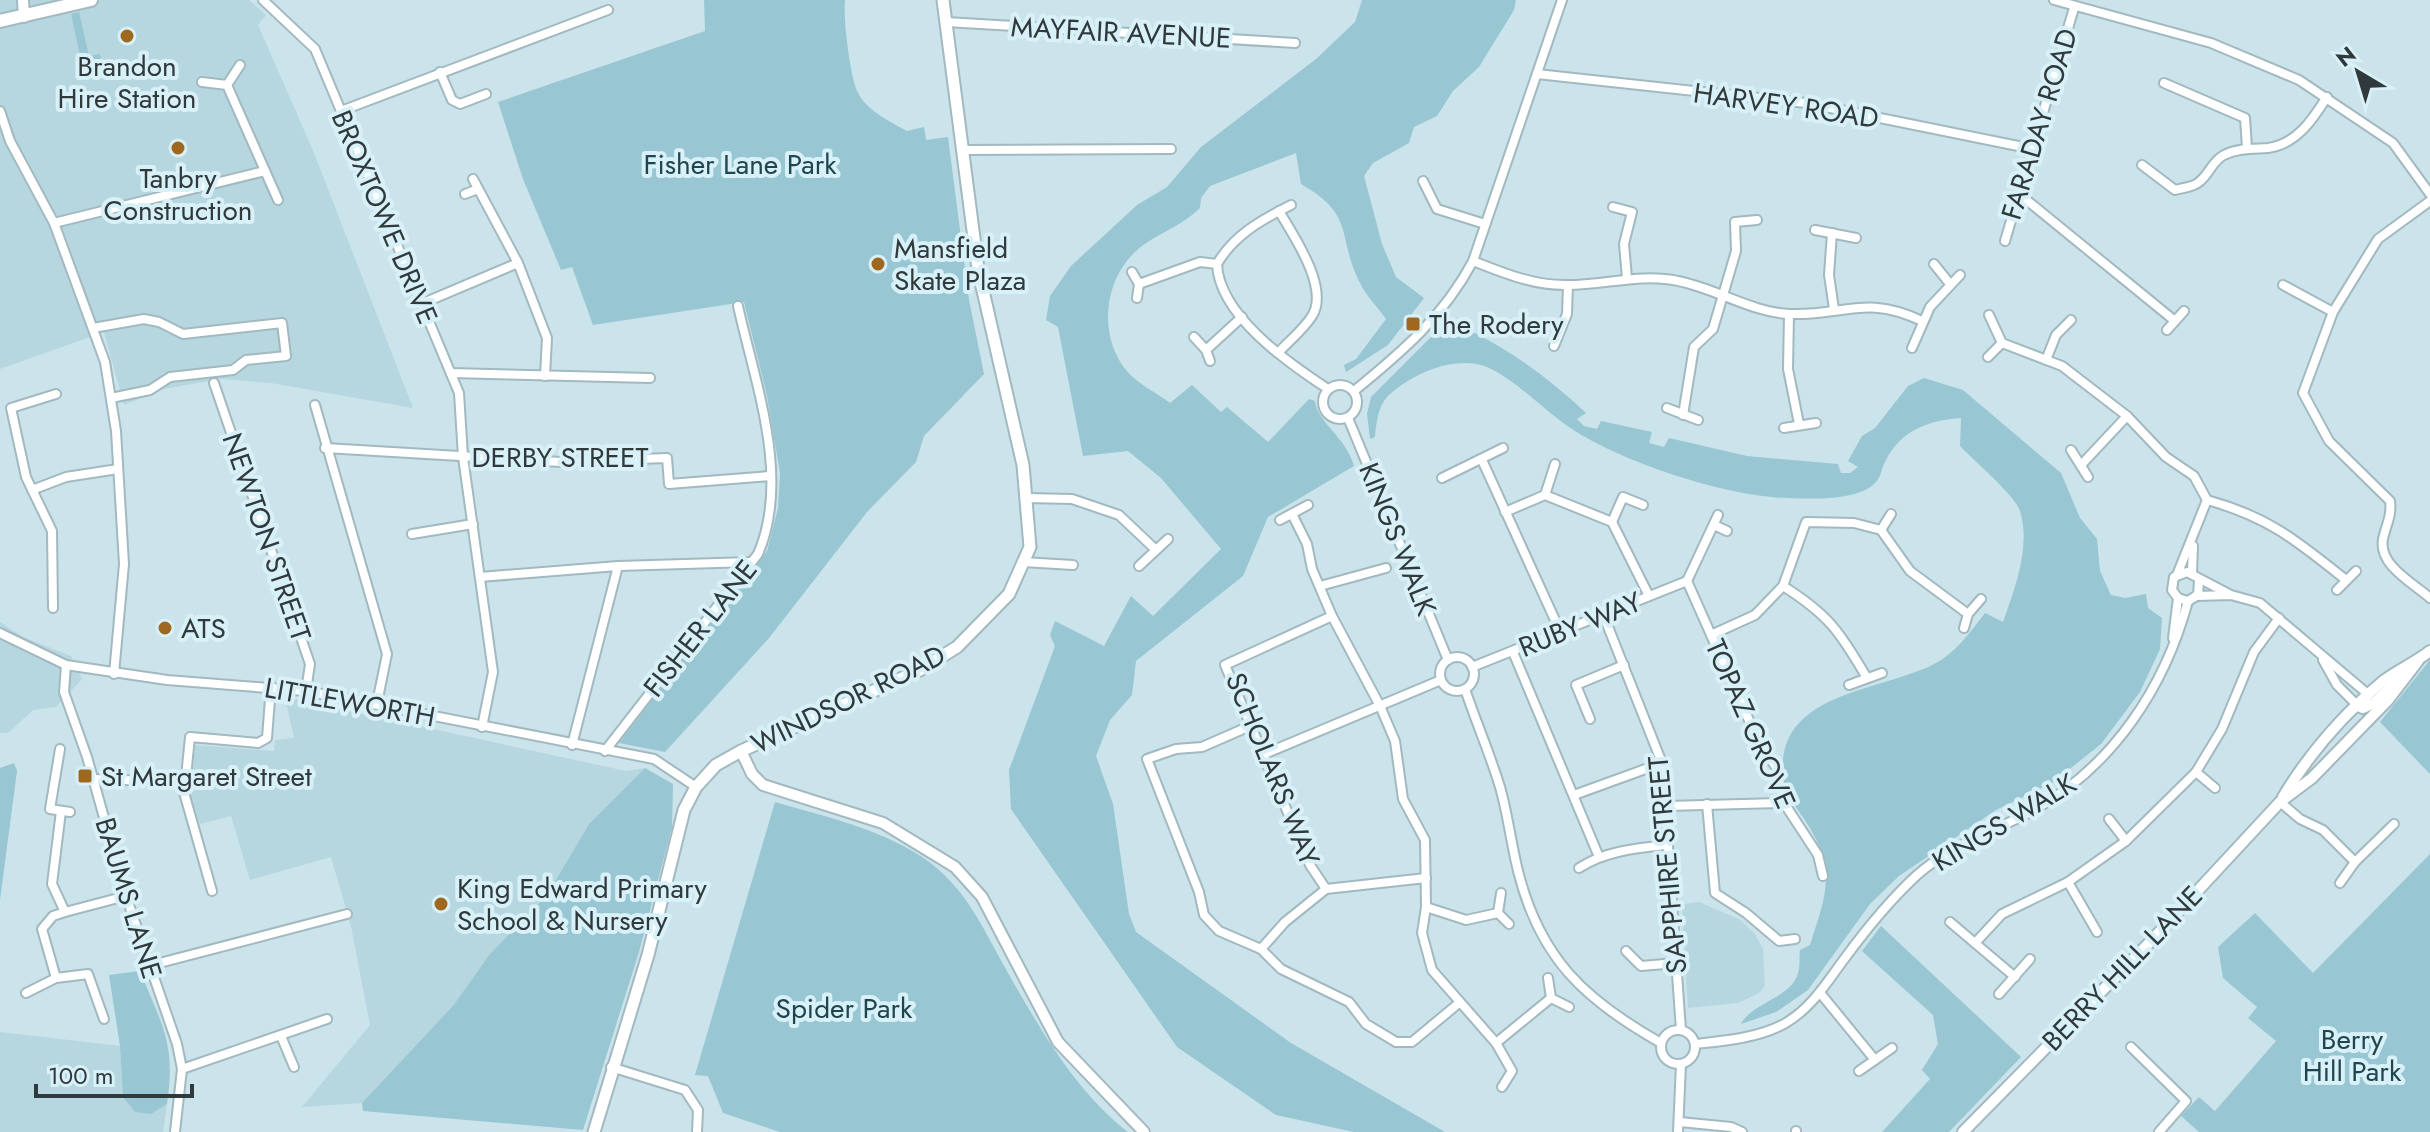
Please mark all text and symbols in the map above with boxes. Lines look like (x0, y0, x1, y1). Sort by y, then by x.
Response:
street label: MAYFAIR AVENUE (1010, 6, 1232, 59)
street label: FARADAY ROAD (1991, 23, 2088, 225)
marker: Brandon Hire Station (118, 27, 136, 45)
north arrow (2318, 32, 2398, 112)
text: N (2329, 38, 2362, 74)
place label: Brandon Hire Station (58, 46, 196, 119)
street label: HARVEY ROAD (1691, 72, 1881, 139)
street label: BROXTOWE DRIVE (321, 104, 448, 331)
marker: Tanbry Construction (169, 139, 187, 157)
park label: Fisher Lane Park (643, 144, 837, 185)
place label: Tanbry Construction (104, 158, 252, 231)
place label: Mansfield Skate Plaza (894, 228, 1026, 301)
marker: Mansfield Skate Plaza (869, 255, 887, 273)
place label: The Rodery (1429, 304, 1564, 345)
marker: The Rodery (1404, 315, 1422, 333)
street label: NEWTON STREET (212, 428, 321, 647)
street label: DERBY STREET (472, 437, 648, 478)
street label: KINGS WALK (1348, 457, 1447, 622)
street label: FISHER LANE (634, 551, 767, 706)
street label: RUBY WAY (1513, 581, 1648, 668)
place label: ATS (181, 608, 226, 649)
marker: ATS (156, 619, 174, 637)
street label: TOPAZ GROVE (1695, 633, 1806, 816)
street label: WINDSOR ROAD (744, 635, 952, 764)
street label: SCHOLARS WAY (1215, 666, 1330, 872)
street label: LITTLEWORTH (261, 667, 438, 738)
street label: SAPPHIRE STREET (1638, 754, 1697, 976)
place label: St Margaret Street (101, 756, 312, 797)
street label: KINGS WALK (1924, 763, 2084, 882)
marker: St Margaret Street (76, 767, 94, 785)
street label: BAUMS LANE (85, 812, 172, 984)
place label: King Edward Primary School & Nursery (457, 868, 707, 941)
street label: BERRY HILL LANE (2033, 876, 2212, 1060)
marker: King Edward Primary School & Nursery (432, 895, 450, 913)
park label: Spider Park (776, 988, 913, 1029)
park label: Berry Hill Park (2303, 1019, 2402, 1092)
scale bar (36, 1048, 192, 1098)
text: 100 m (48, 1058, 114, 1093)

